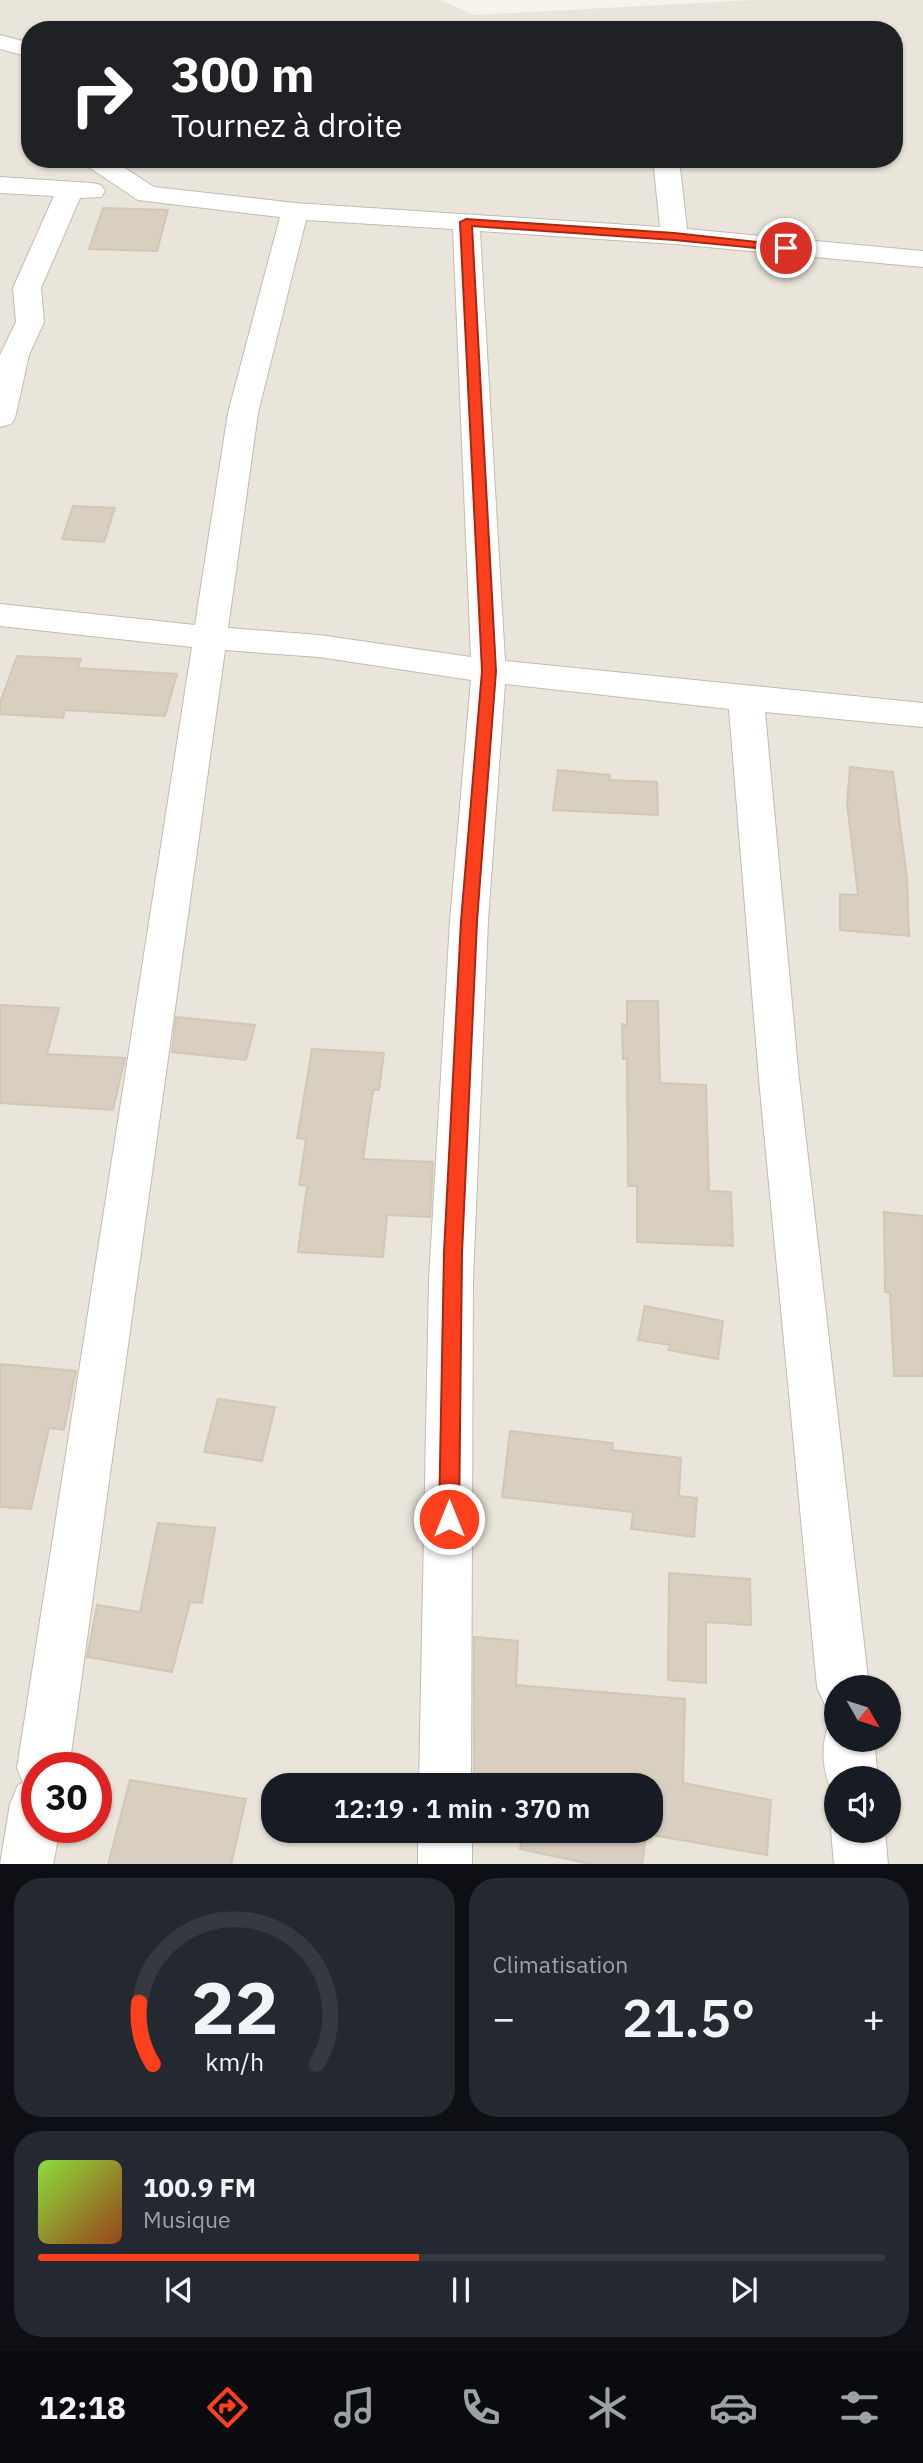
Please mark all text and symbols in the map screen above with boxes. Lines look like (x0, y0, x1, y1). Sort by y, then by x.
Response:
text: 300 m (171, 42, 315, 105)
icon: right (56, 49, 147, 140)
text: Tournez à droite (171, 104, 402, 146)
pin (756, 218, 816, 278)
icon: arrive (767, 229, 805, 267)
position arrow (412, 1482, 486, 1556)
north arrow (824, 1675, 901, 1752)
map controls (824, 1675, 901, 1843)
speed limit sign: 30 (21, 1752, 112, 1843)
button: sound (824, 1766, 901, 1843)
text: 12:19 · 1 min · 370 m (334, 1791, 590, 1825)
text: Climatisation (493, 1949, 628, 1979)
text: 22 (191, 1959, 278, 2054)
text: 21.5° (622, 1984, 756, 2051)
text: − (493, 1993, 515, 2042)
text: + (862, 1993, 885, 2042)
text: km/h (205, 2044, 264, 2077)
text: 100.9 FM (143, 2170, 256, 2204)
text: Musique (143, 2204, 231, 2234)
icon: previous (160, 2271, 198, 2309)
icon: pause (442, 2271, 480, 2309)
icon: next (725, 2271, 763, 2309)
icon: directions (203, 2383, 252, 2432)
icon: music (330, 2383, 379, 2432)
icon: phone (456, 2383, 505, 2432)
icon: climate (583, 2383, 632, 2432)
icon: car (709, 2383, 758, 2432)
icon: filters (835, 2383, 884, 2432)
text: 12:18 (39, 2386, 126, 2428)

